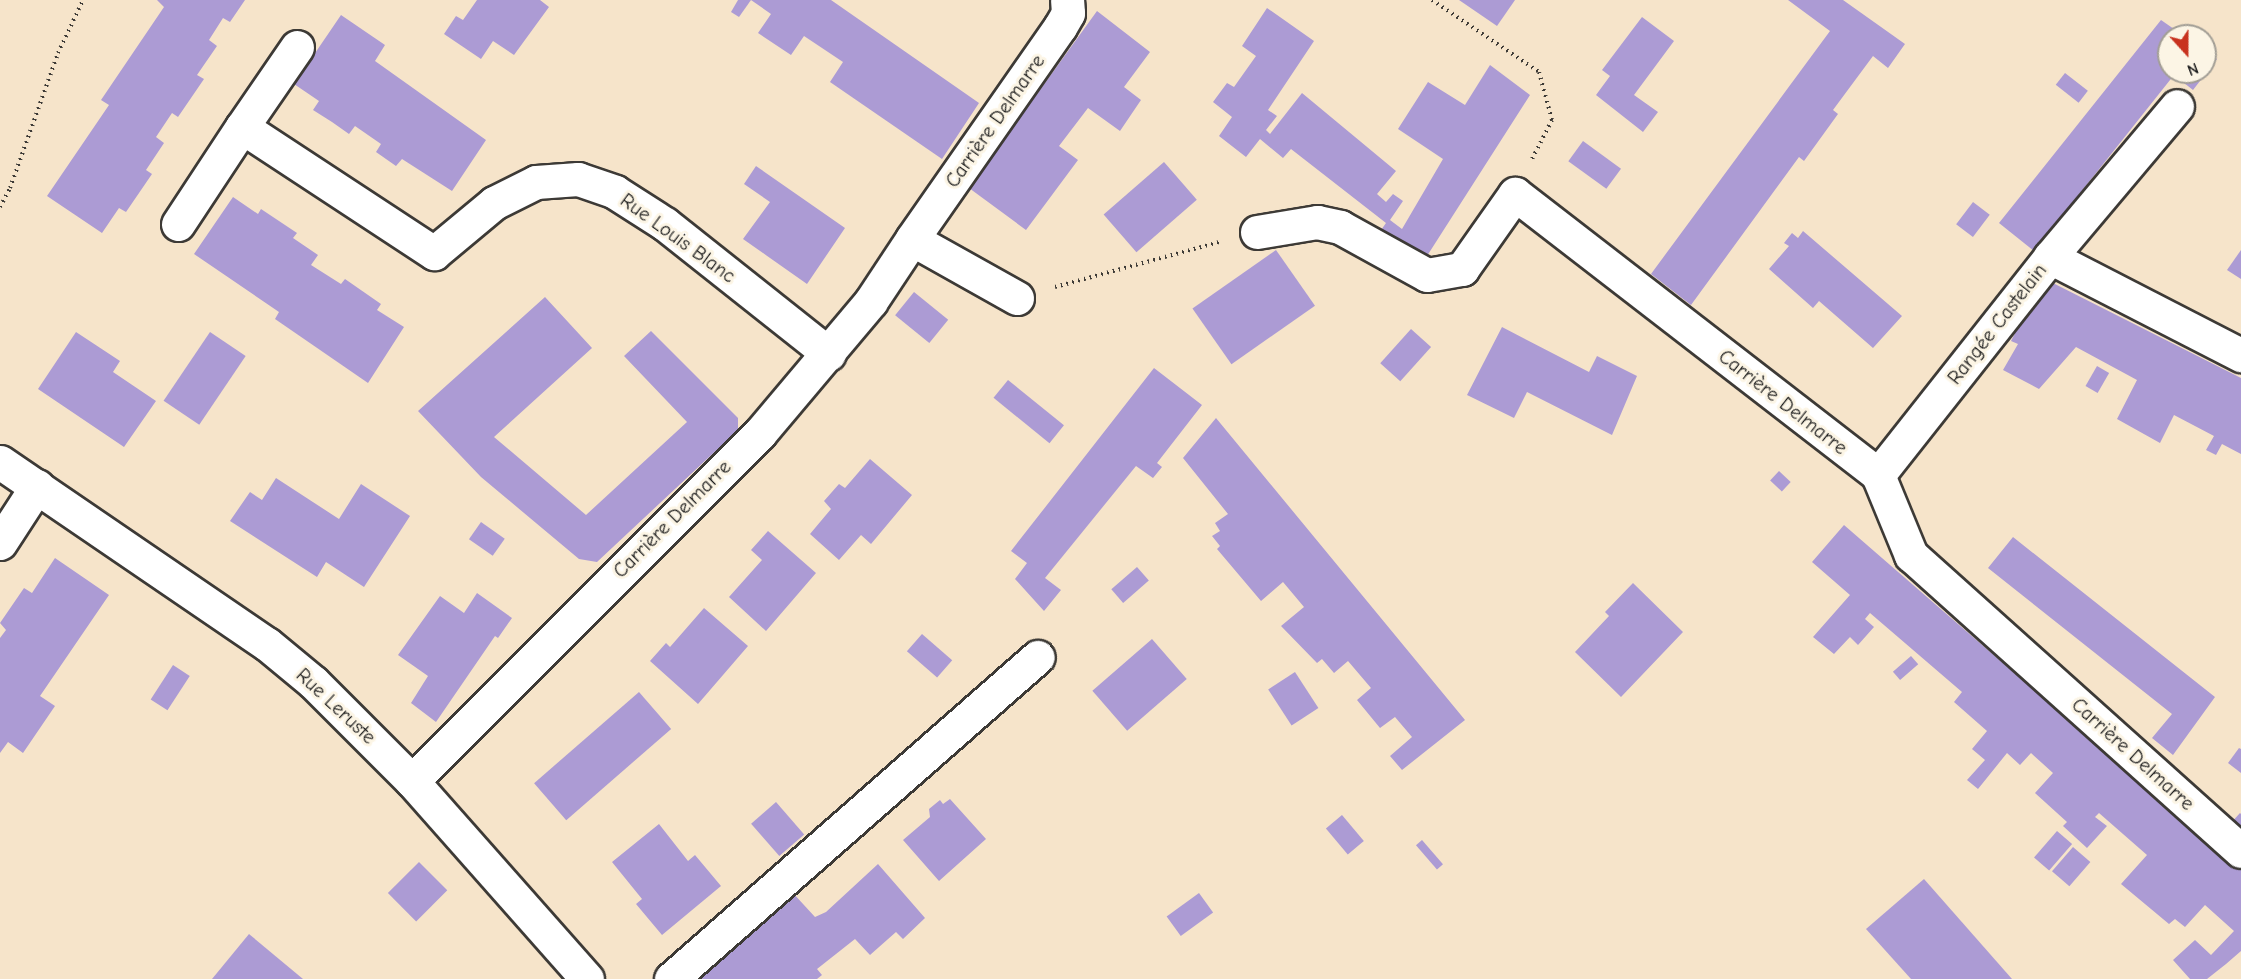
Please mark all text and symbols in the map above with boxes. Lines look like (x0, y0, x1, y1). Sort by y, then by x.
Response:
north arrow (2157, 24, 2217, 84)
street label: Carrière Delmarre (940, 50, 1050, 192)
text: N (2185, 59, 2201, 79)
street label: Rue Louis Blanc (616, 188, 740, 288)
street label: Rangée Castelain (1942, 259, 2052, 389)
street label: Carrière Delmarre (1714, 344, 1852, 460)
street label: Carrière Delmarre (608, 455, 736, 583)
street label: Rue Leruste (291, 663, 381, 749)
street label: Carrière Delmarre (2067, 693, 2199, 815)

